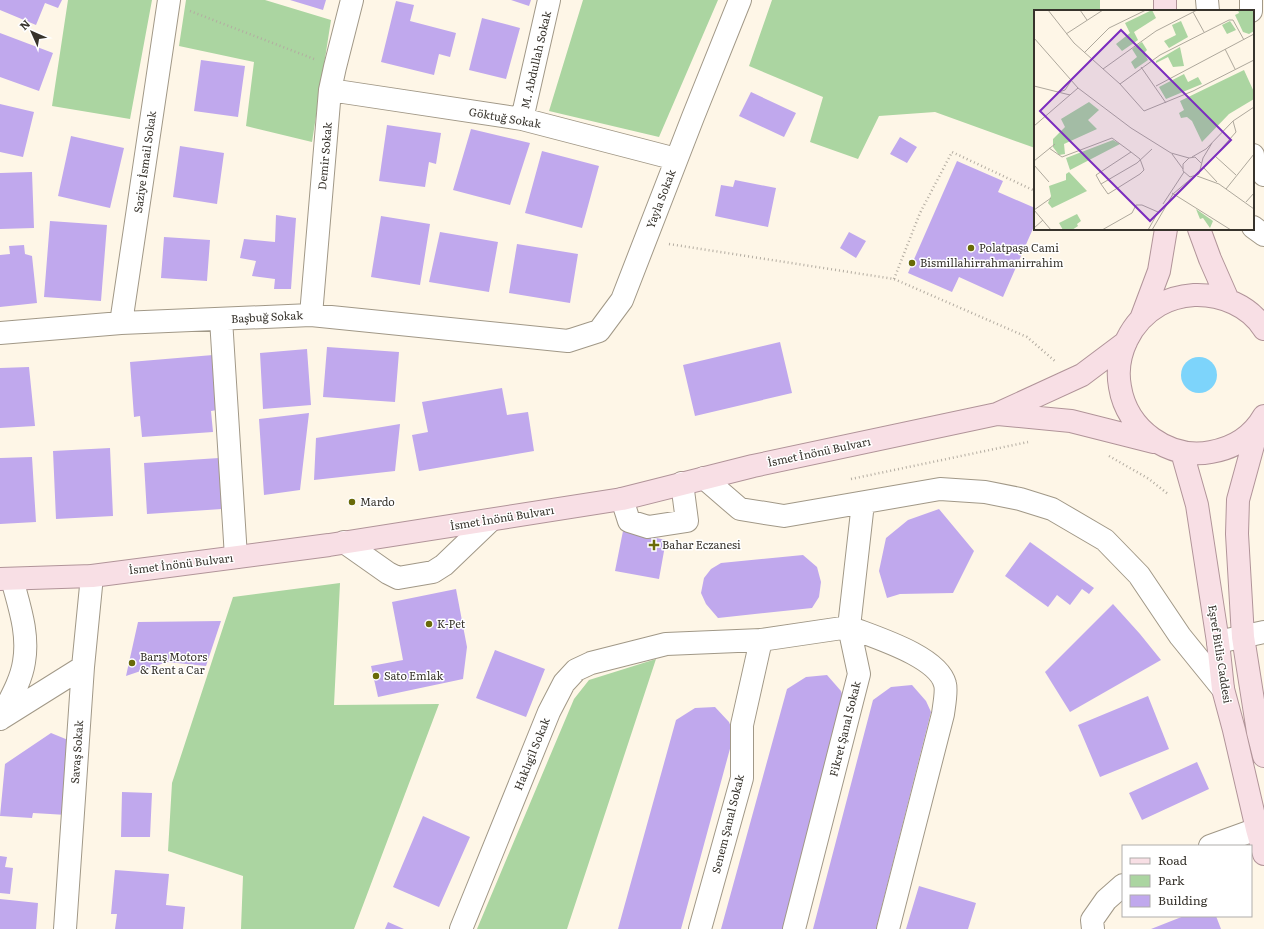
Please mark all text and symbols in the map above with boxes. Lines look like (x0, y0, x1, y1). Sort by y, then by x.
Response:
street label: M. Abdullah Sokak (516, 9, 554, 110)
inset map (1034, 10, 1254, 230)
north arrow (12, 12, 52, 52)
text: N (15, 15, 33, 33)
street label: Göktuğ Sokak (468, 103, 543, 131)
street label: Saziye İsmail Sokak (129, 110, 159, 214)
street label: Demir Sokak (313, 121, 335, 190)
street label: Yayla Sokak (641, 167, 679, 231)
place label: Polatpaşa Cami (979, 239, 1059, 255)
marker: Polatpaşa Cami (966, 243, 976, 253)
place label: Bismillahirrahmanirrahim (920, 254, 1064, 270)
marker: Bismillahirrahmanirrahim (907, 258, 917, 268)
street label: Başbuğ Sokak (231, 306, 304, 326)
street label: İsmet İnönü Bulvarı (766, 432, 872, 470)
place label: Mardo (360, 493, 395, 509)
marker: Mardo (347, 497, 357, 507)
street label: İsmet İnönü Bulvarı (449, 501, 555, 533)
place label: Bahar Eczanesi (662, 536, 741, 552)
marker: Bahar Eczanesi (649, 540, 659, 550)
street label: İsmet İnönü Bulvarı (128, 549, 234, 577)
street label: Eşref Bitlis Caddesi (1205, 603, 1237, 705)
place label: K-Pet (437, 615, 466, 631)
marker: K-Pet (424, 619, 434, 629)
place label: Barış Motors & Rent a Car (140, 648, 207, 677)
marker: Barış Motors & Rent a Car (127, 658, 137, 668)
place label: Sato Emlak (384, 667, 443, 683)
marker: Sato Emlak (371, 671, 381, 681)
street label: Fikret Şanal Sokak (824, 679, 864, 778)
street label: Haklıgil Sokak (509, 715, 553, 792)
street label: Savaş Sokak (66, 719, 86, 784)
street label: Senem Şanal Sokak (707, 772, 747, 875)
legend (1122, 845, 1252, 917)
text: Road (1158, 851, 1188, 869)
text: Park (1158, 871, 1185, 889)
text: Building (1158, 891, 1208, 909)

